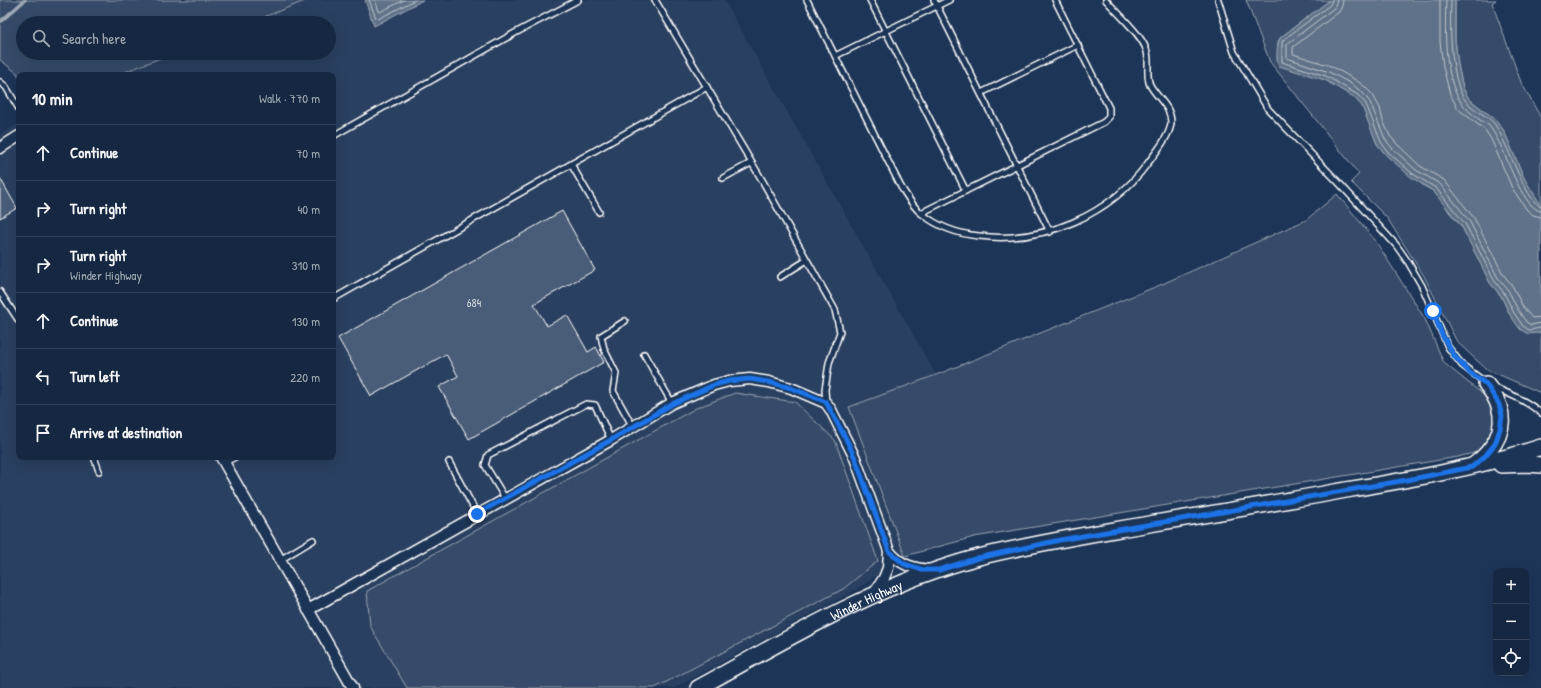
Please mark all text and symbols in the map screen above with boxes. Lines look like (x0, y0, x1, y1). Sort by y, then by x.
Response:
search box (16, 16, 336, 60)
icon: search (30, 27, 52, 49)
text: Search here (62, 28, 126, 49)
text: 10 min (32, 87, 73, 110)
text: Walk · 770 m (259, 89, 320, 107)
icon: ahead (32, 142, 54, 164)
text: Continue (70, 142, 118, 163)
text: 70 m (296, 144, 320, 162)
icon: right (32, 198, 54, 220)
text: Turn right (70, 198, 126, 219)
text: 40 m (297, 200, 320, 218)
text: Turn right (70, 245, 126, 266)
icon: right (32, 254, 54, 276)
text: 310 m (292, 256, 320, 274)
text: Winder Highway (70, 266, 142, 284)
house number: 684 (467, 294, 482, 311)
route start (1424, 302, 1442, 320)
icon: ahead (32, 310, 54, 332)
text: Continue (70, 310, 118, 331)
text: 130 m (292, 312, 320, 330)
icon: left (32, 366, 54, 388)
text: Turn left (70, 366, 120, 387)
text: 220 m (290, 368, 320, 386)
icon: arrive (32, 422, 54, 444)
text: Arrive at destination (70, 422, 182, 443)
route end (468, 505, 486, 523)
map controls (1493, 568, 1529, 676)
button: + (1493, 568, 1529, 604)
street label: Winder Highway (827, 574, 905, 624)
button: − (1493, 604, 1529, 640)
button: locate (1493, 640, 1529, 676)

